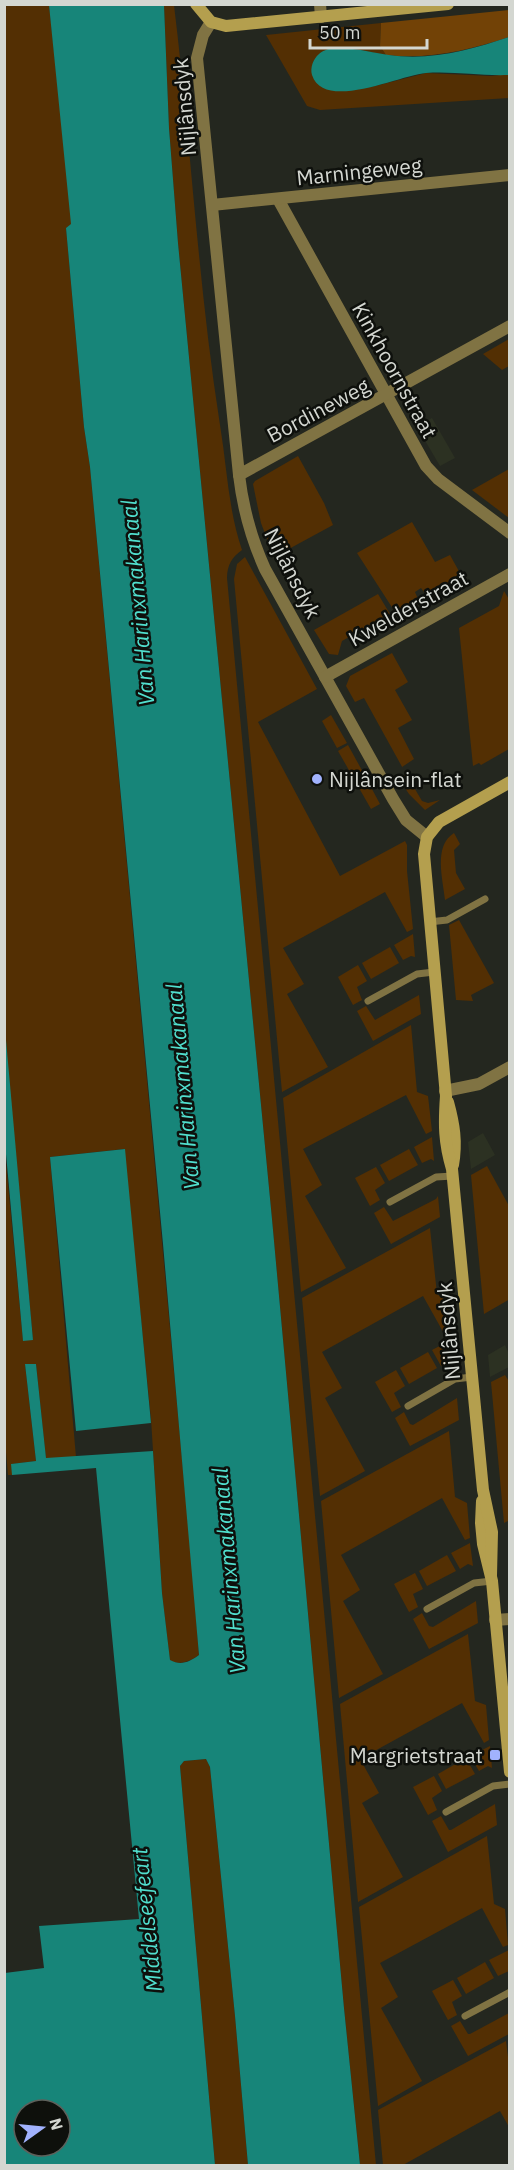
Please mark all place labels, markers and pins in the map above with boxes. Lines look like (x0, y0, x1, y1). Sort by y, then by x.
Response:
place label: Nijlânsein-flat (329, 765, 462, 793)
marker: Nijlânsein-flat (310, 772, 324, 786)
place label: Margrietstraat (350, 1741, 483, 1769)
marker: Margrietstraat (488, 1748, 502, 1762)

